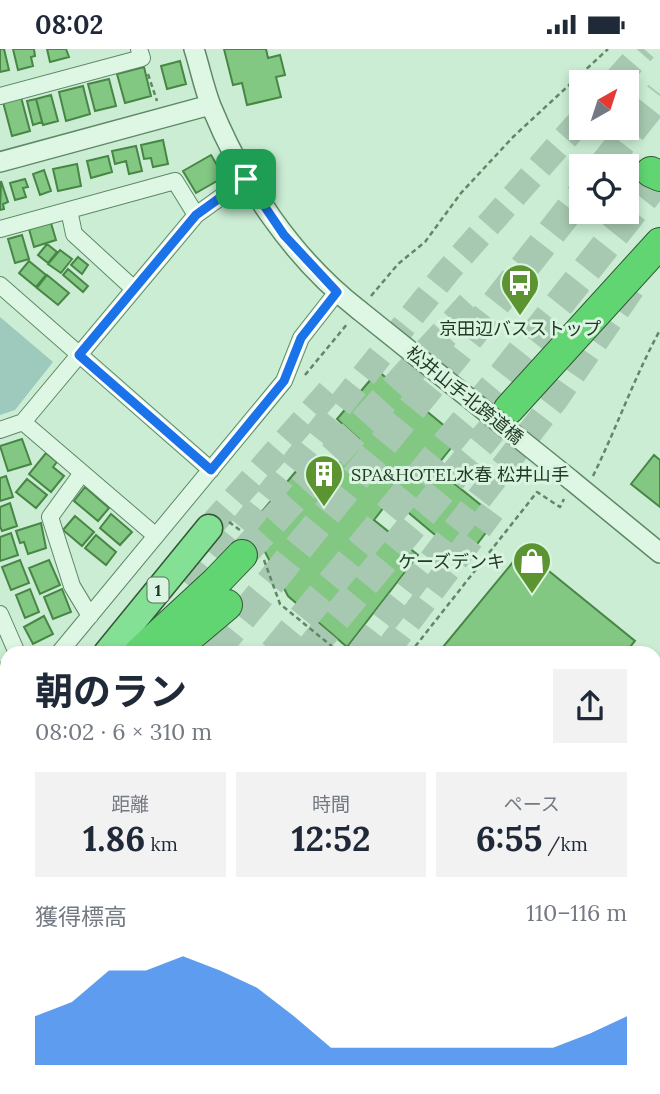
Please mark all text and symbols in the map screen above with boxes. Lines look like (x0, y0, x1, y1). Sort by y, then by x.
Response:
text: 08:02 (35, 8, 103, 41)
north arrow (569, 70, 639, 140)
map controls (569, 70, 639, 224)
pin (216, 149, 276, 209)
button: locate (569, 154, 639, 224)
icon: arrive (227, 160, 265, 198)
bus stop icon: 京田辺バスストップ (499, 262, 541, 317)
place label: 京田辺バスストップ (439, 317, 601, 340)
street label: 松井山手北跨道橋 (402, 341, 528, 449)
building icon: SPA&HOTEL水春 松井山手 (303, 453, 345, 508)
place label: SPA&HOTEL水春 松井山手 (351, 463, 569, 486)
shop icon: ケーズデンキ (511, 540, 553, 595)
place label: ケーズデンキ (398, 550, 505, 573)
road number: 1 (148, 577, 168, 603)
text: 朝のラン (35, 667, 187, 715)
button: share (553, 669, 627, 743)
text: 08:02 · 6 × 310 m (35, 717, 212, 746)
text: 距離 (111, 792, 149, 816)
text: 時間 (312, 792, 350, 816)
text: ペース (504, 792, 560, 816)
text: 1.86 (83, 816, 145, 861)
text: 12:52 (291, 816, 371, 861)
text: 6:55 (476, 816, 542, 861)
text: km (145, 832, 178, 856)
text: /km (542, 832, 588, 856)
text: 110–116 m (526, 898, 627, 927)
text: 獲得標高 (35, 902, 127, 931)

